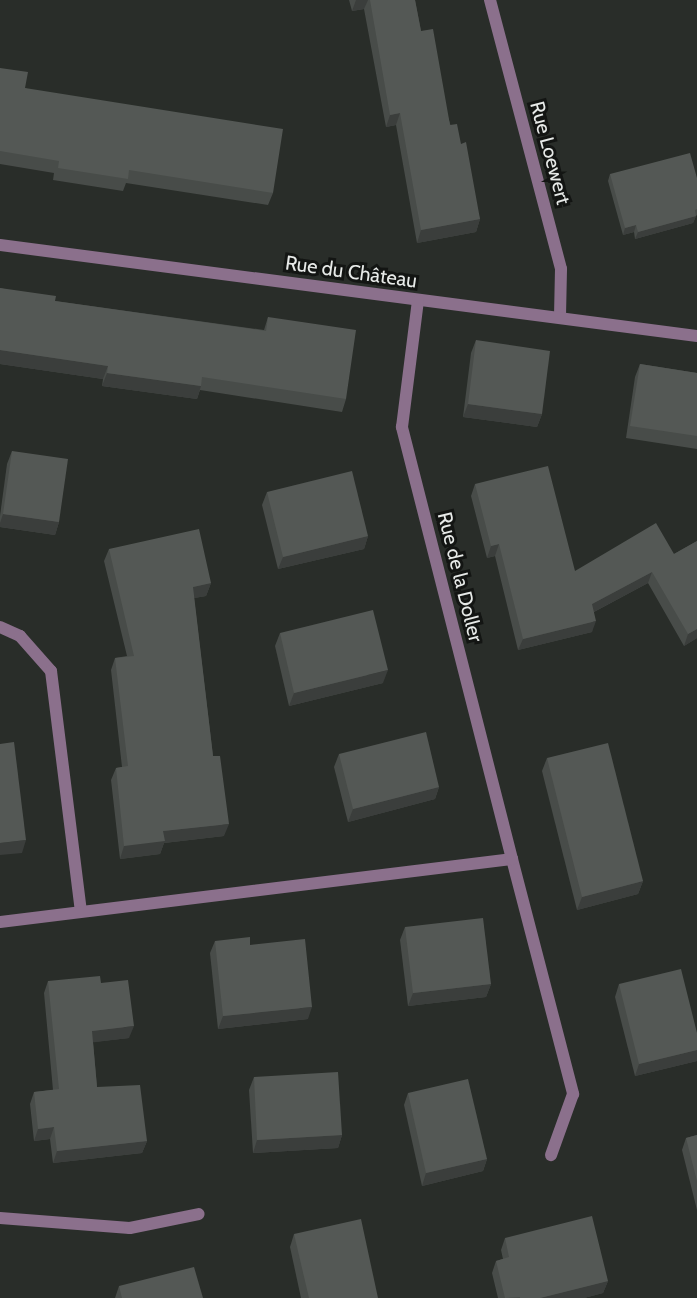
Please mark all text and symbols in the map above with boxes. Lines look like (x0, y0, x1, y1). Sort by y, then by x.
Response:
street label: Rue Loewert (525, 99, 575, 207)
street label: Rue du Château (284, 251, 418, 293)
street label: Rue de la Doller (432, 510, 488, 644)

